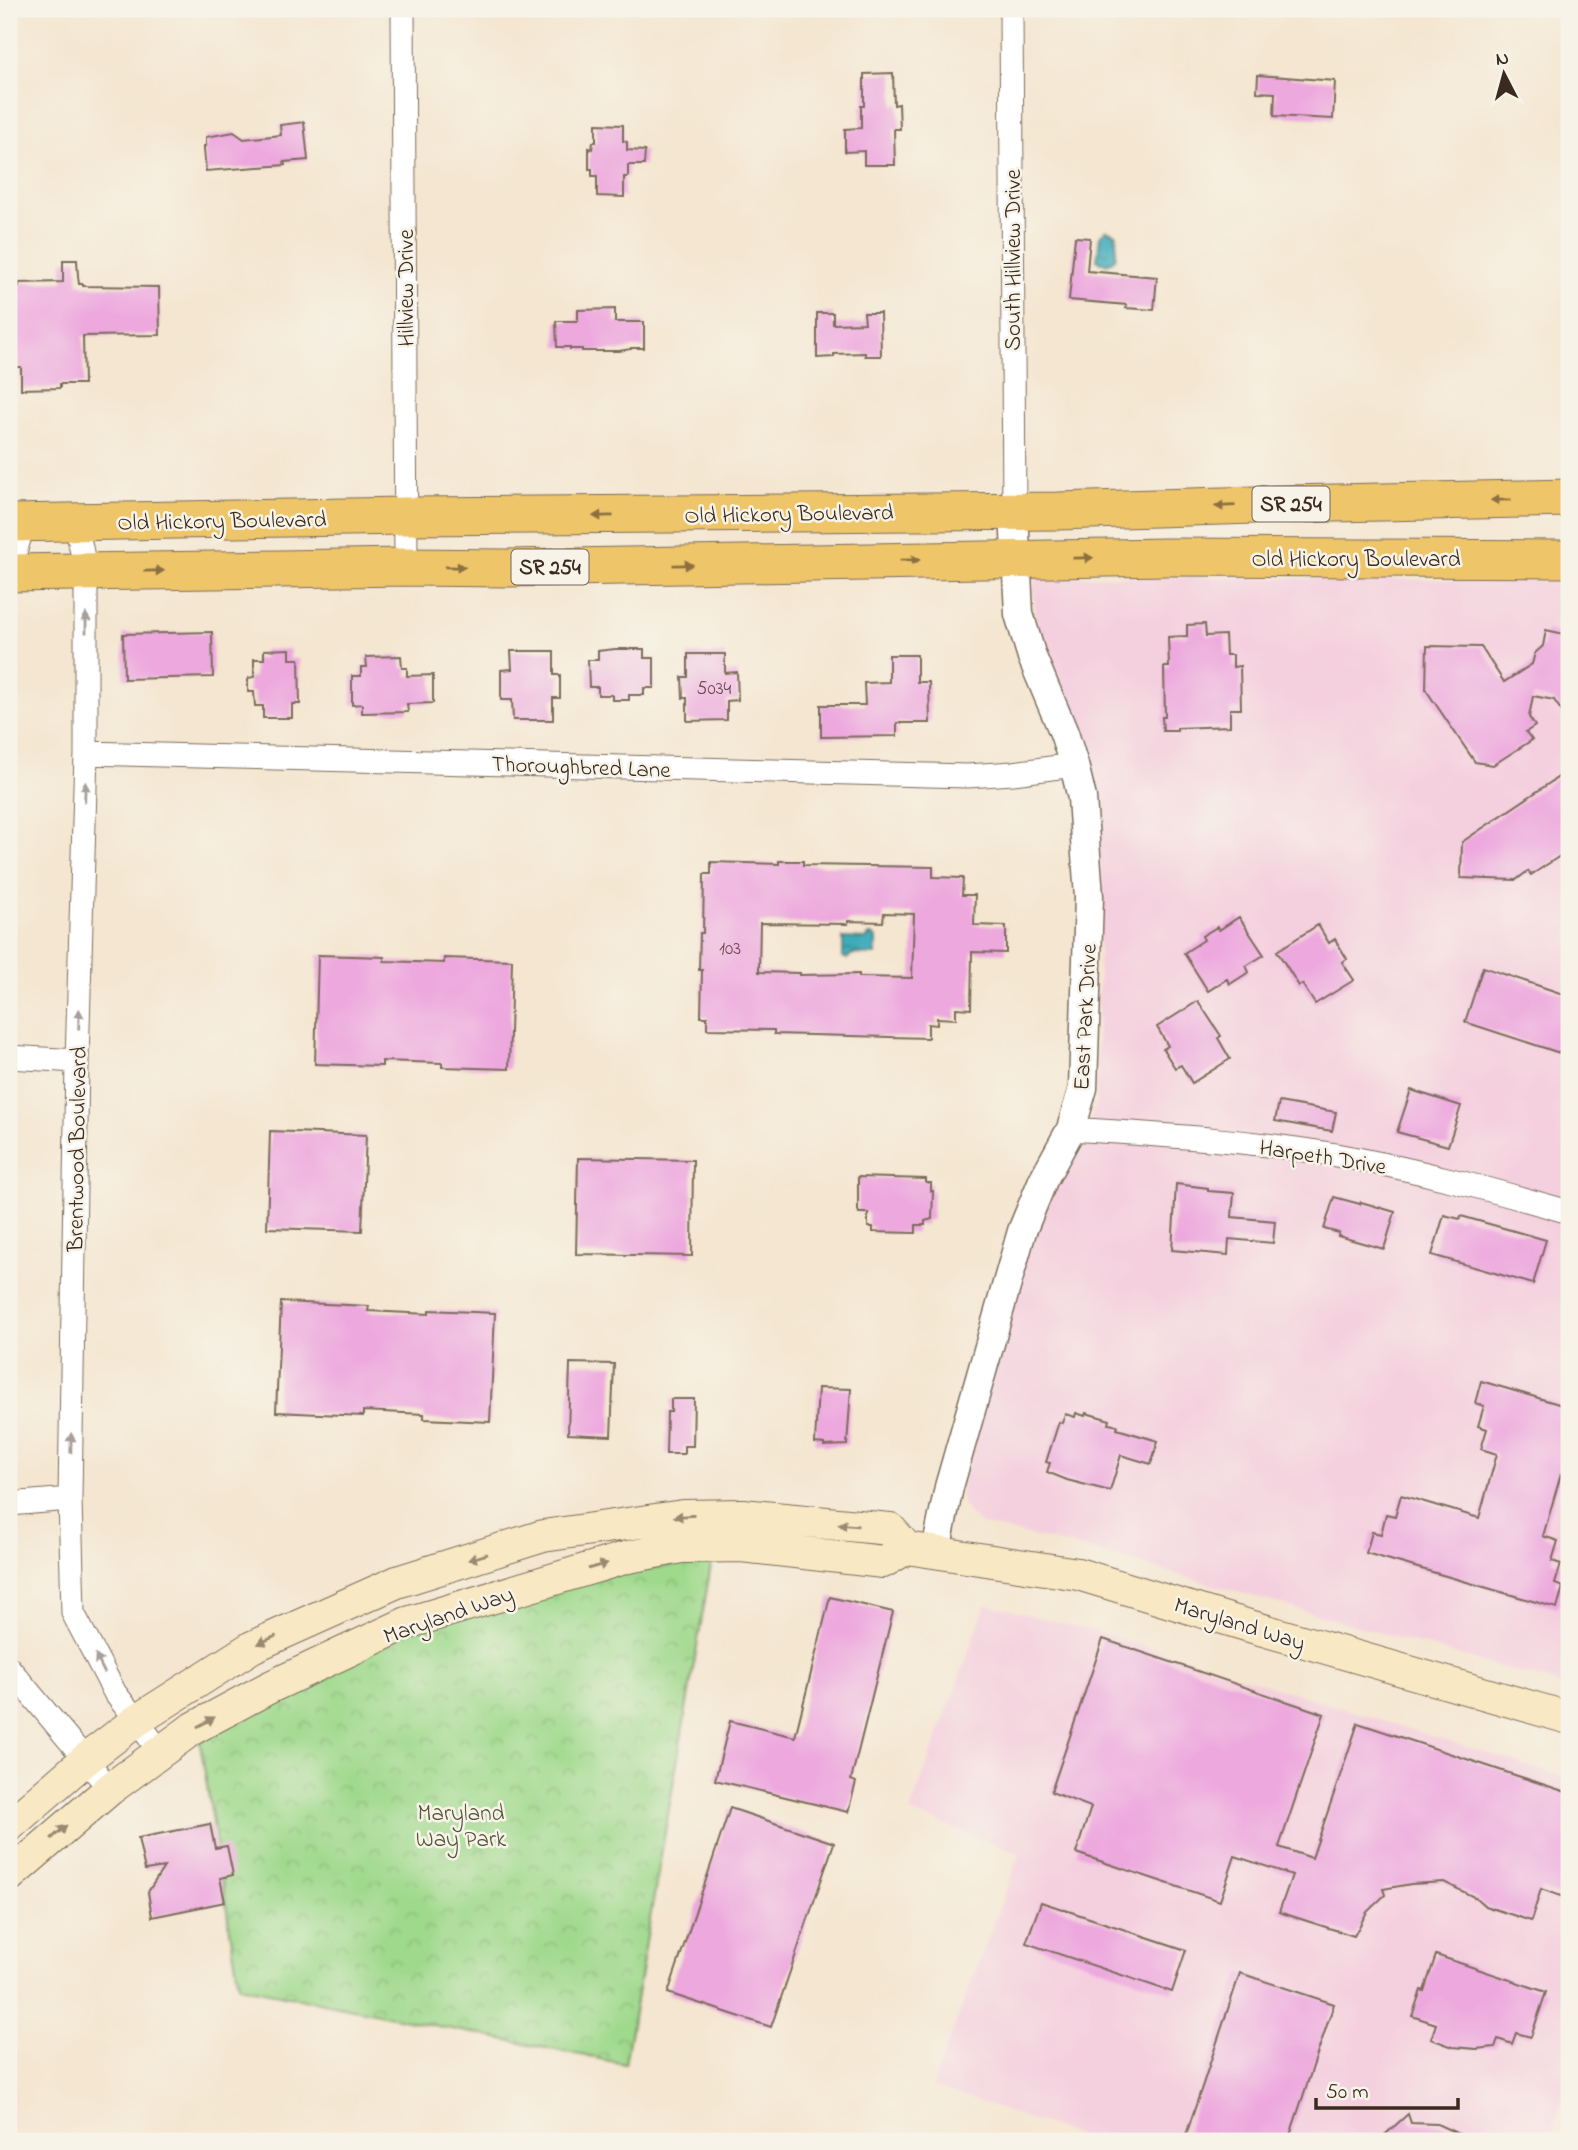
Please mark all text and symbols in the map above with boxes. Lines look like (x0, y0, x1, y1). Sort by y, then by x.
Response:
north arrow (1470, 38, 1540, 108)
text: N (1495, 45, 1510, 74)
street label: South Hillview Drive (998, 168, 1031, 351)
street label: Hillview Drive (391, 229, 424, 347)
road number: SR 254 (1252, 486, 1330, 522)
one-way arrow (1490, 494, 1512, 505)
street label: Old Hickory Boulevard (684, 497, 894, 536)
one-way arrow (1213, 500, 1235, 512)
street label: Old Hickory Boulevard (117, 504, 327, 543)
one-way arrow (591, 510, 613, 522)
street label: Old Hickory Boulevard (1251, 544, 1461, 579)
road number: SR 254 (512, 550, 588, 584)
one-way arrow (1072, 552, 1094, 564)
one-way arrow (899, 555, 921, 566)
one-way arrow (672, 559, 694, 570)
one-way arrow (445, 561, 467, 573)
one-way arrow (144, 565, 166, 576)
one-way arrow (80, 612, 92, 634)
house number: 5034 (697, 676, 732, 703)
street label: Thoroughbred Lane (491, 749, 672, 789)
one-way arrow (80, 781, 91, 803)
house number: 103 (719, 936, 741, 963)
street label: East Park Drive (1066, 942, 1107, 1091)
one-way arrow (73, 1008, 84, 1030)
street label: Brentwood Boulevard (60, 1046, 97, 1253)
street label: Harpeth Drive (1257, 1132, 1389, 1185)
one-way arrow (65, 1431, 77, 1453)
one-way arrow (673, 1511, 695, 1522)
one-way arrow (836, 1519, 858, 1530)
one-way arrow (468, 1552, 489, 1562)
one-way arrow (587, 1560, 609, 1571)
street label: Maryland Way (379, 1579, 519, 1656)
street label: Maryland Way (1169, 1590, 1309, 1663)
one-way arrow (257, 1634, 277, 1646)
one-way arrow (94, 1654, 105, 1674)
one-way arrow (196, 1716, 216, 1728)
park label: Maryland Way Park (416, 1798, 507, 1859)
one-way arrow (50, 1824, 68, 1840)
scale bar (1316, 2066, 1457, 2110)
text: 50 m (1326, 2078, 1369, 2108)

